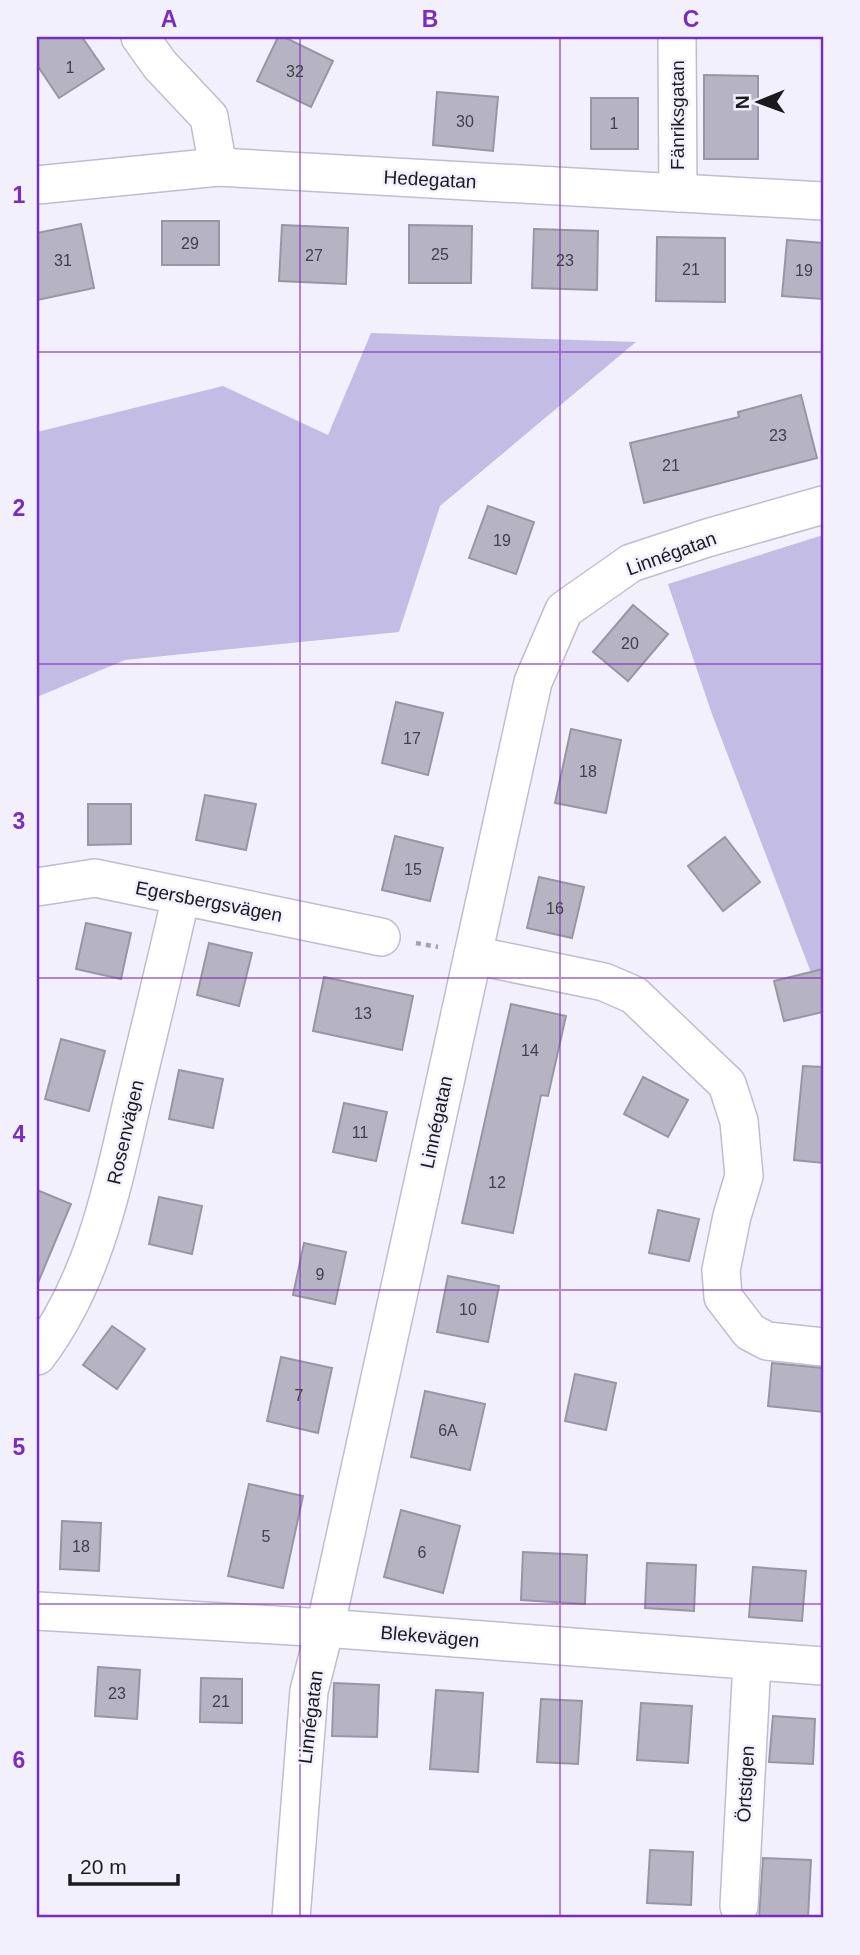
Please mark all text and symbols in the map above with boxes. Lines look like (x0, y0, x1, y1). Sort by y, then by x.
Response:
text: A (161, 6, 177, 32)
text: B (422, 6, 438, 32)
text: C (683, 6, 699, 32)
house number: 1 (66, 59, 75, 76)
street label: Fänriksgatan (667, 60, 688, 170)
house number: 32 (286, 63, 304, 80)
north arrow (724, 66, 794, 136)
text: N (732, 95, 753, 109)
house number: 30 (456, 113, 474, 130)
house number: 1 (610, 115, 619, 132)
street label: Hedegatan (383, 167, 477, 192)
text: 1 (13, 182, 26, 208)
house number: 29 (181, 235, 199, 252)
house number: 25 (431, 246, 449, 263)
house number: 27 (305, 247, 323, 264)
house number: 31 (54, 252, 72, 269)
house number: 23 (556, 252, 574, 269)
house number: 21 (682, 261, 700, 278)
house number: 19 (795, 262, 813, 279)
house number: 23 (769, 427, 787, 444)
house number: 21 (662, 457, 680, 474)
text: 2 (13, 495, 25, 521)
street label: Linnégatan (623, 528, 719, 579)
house number: 19 (493, 532, 511, 549)
house number: 20 (621, 635, 639, 652)
house number: 17 (403, 730, 421, 747)
house number: 18 (579, 763, 597, 780)
text: 3 (13, 808, 25, 834)
house number: 15 (404, 861, 422, 878)
street label: Egersbergsvägen (134, 877, 284, 926)
house number: 16 (546, 900, 564, 917)
house number: 13 (354, 1005, 372, 1022)
house number: 14 (521, 1042, 539, 1059)
street label: Linnégatan (416, 1074, 457, 1170)
street label: Rosenvägen (103, 1078, 148, 1186)
text: 4 (13, 1121, 26, 1147)
house number: 11 (352, 1124, 368, 1141)
house number: 12 (488, 1174, 506, 1191)
house number: 9 (316, 1266, 325, 1283)
house number: 10 (459, 1301, 477, 1318)
house number: 7 (295, 1387, 304, 1404)
house number: 6A (438, 1422, 458, 1439)
text: 5 (13, 1434, 26, 1460)
house number: 5 (262, 1528, 271, 1545)
house number: 18 (72, 1538, 90, 1555)
house number: 6 (418, 1544, 427, 1561)
street label: Blekevägen (380, 1622, 480, 1651)
street label: Linnégatan (294, 1669, 327, 1765)
house number: 23 (108, 1685, 126, 1702)
house number: 21 (212, 1693, 230, 1710)
street label: Örtstigen (733, 1745, 758, 1823)
text: 6 (13, 1747, 25, 1773)
scale bar (70, 1843, 178, 1887)
text: 20 m (80, 1855, 127, 1878)

